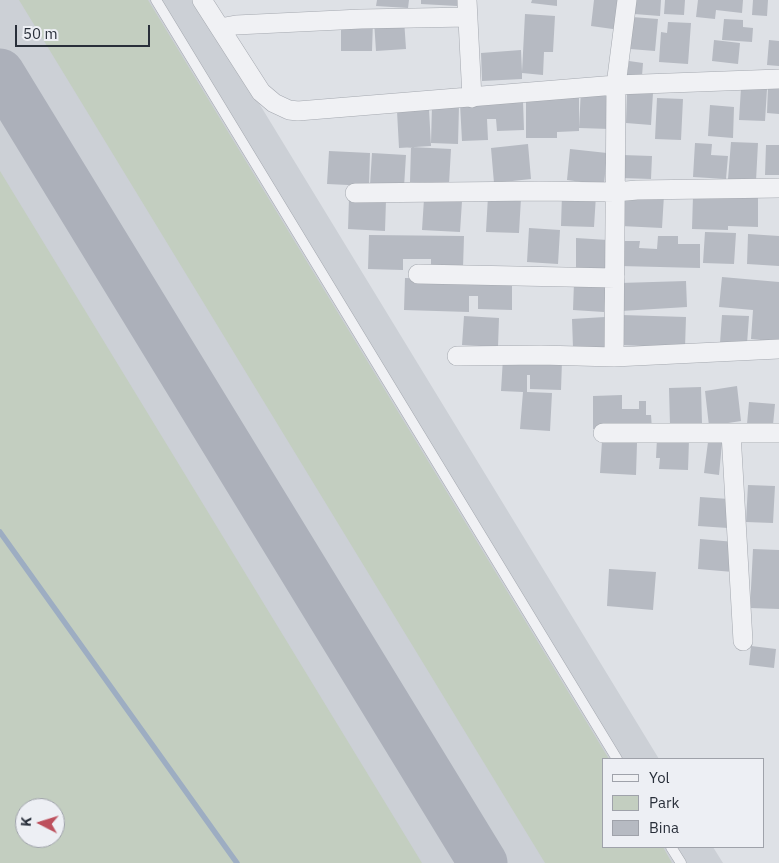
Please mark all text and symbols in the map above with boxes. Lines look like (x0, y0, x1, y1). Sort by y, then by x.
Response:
scale bar (18, 15, 152, 47)
text: 50 m (23, 24, 58, 43)
legend (602, 758, 764, 848)
text: Yol (649, 768, 670, 787)
text: Park (649, 793, 679, 812)
north arrow (15, 798, 65, 848)
text: K (17, 816, 35, 827)
text: Bina (649, 818, 679, 837)

